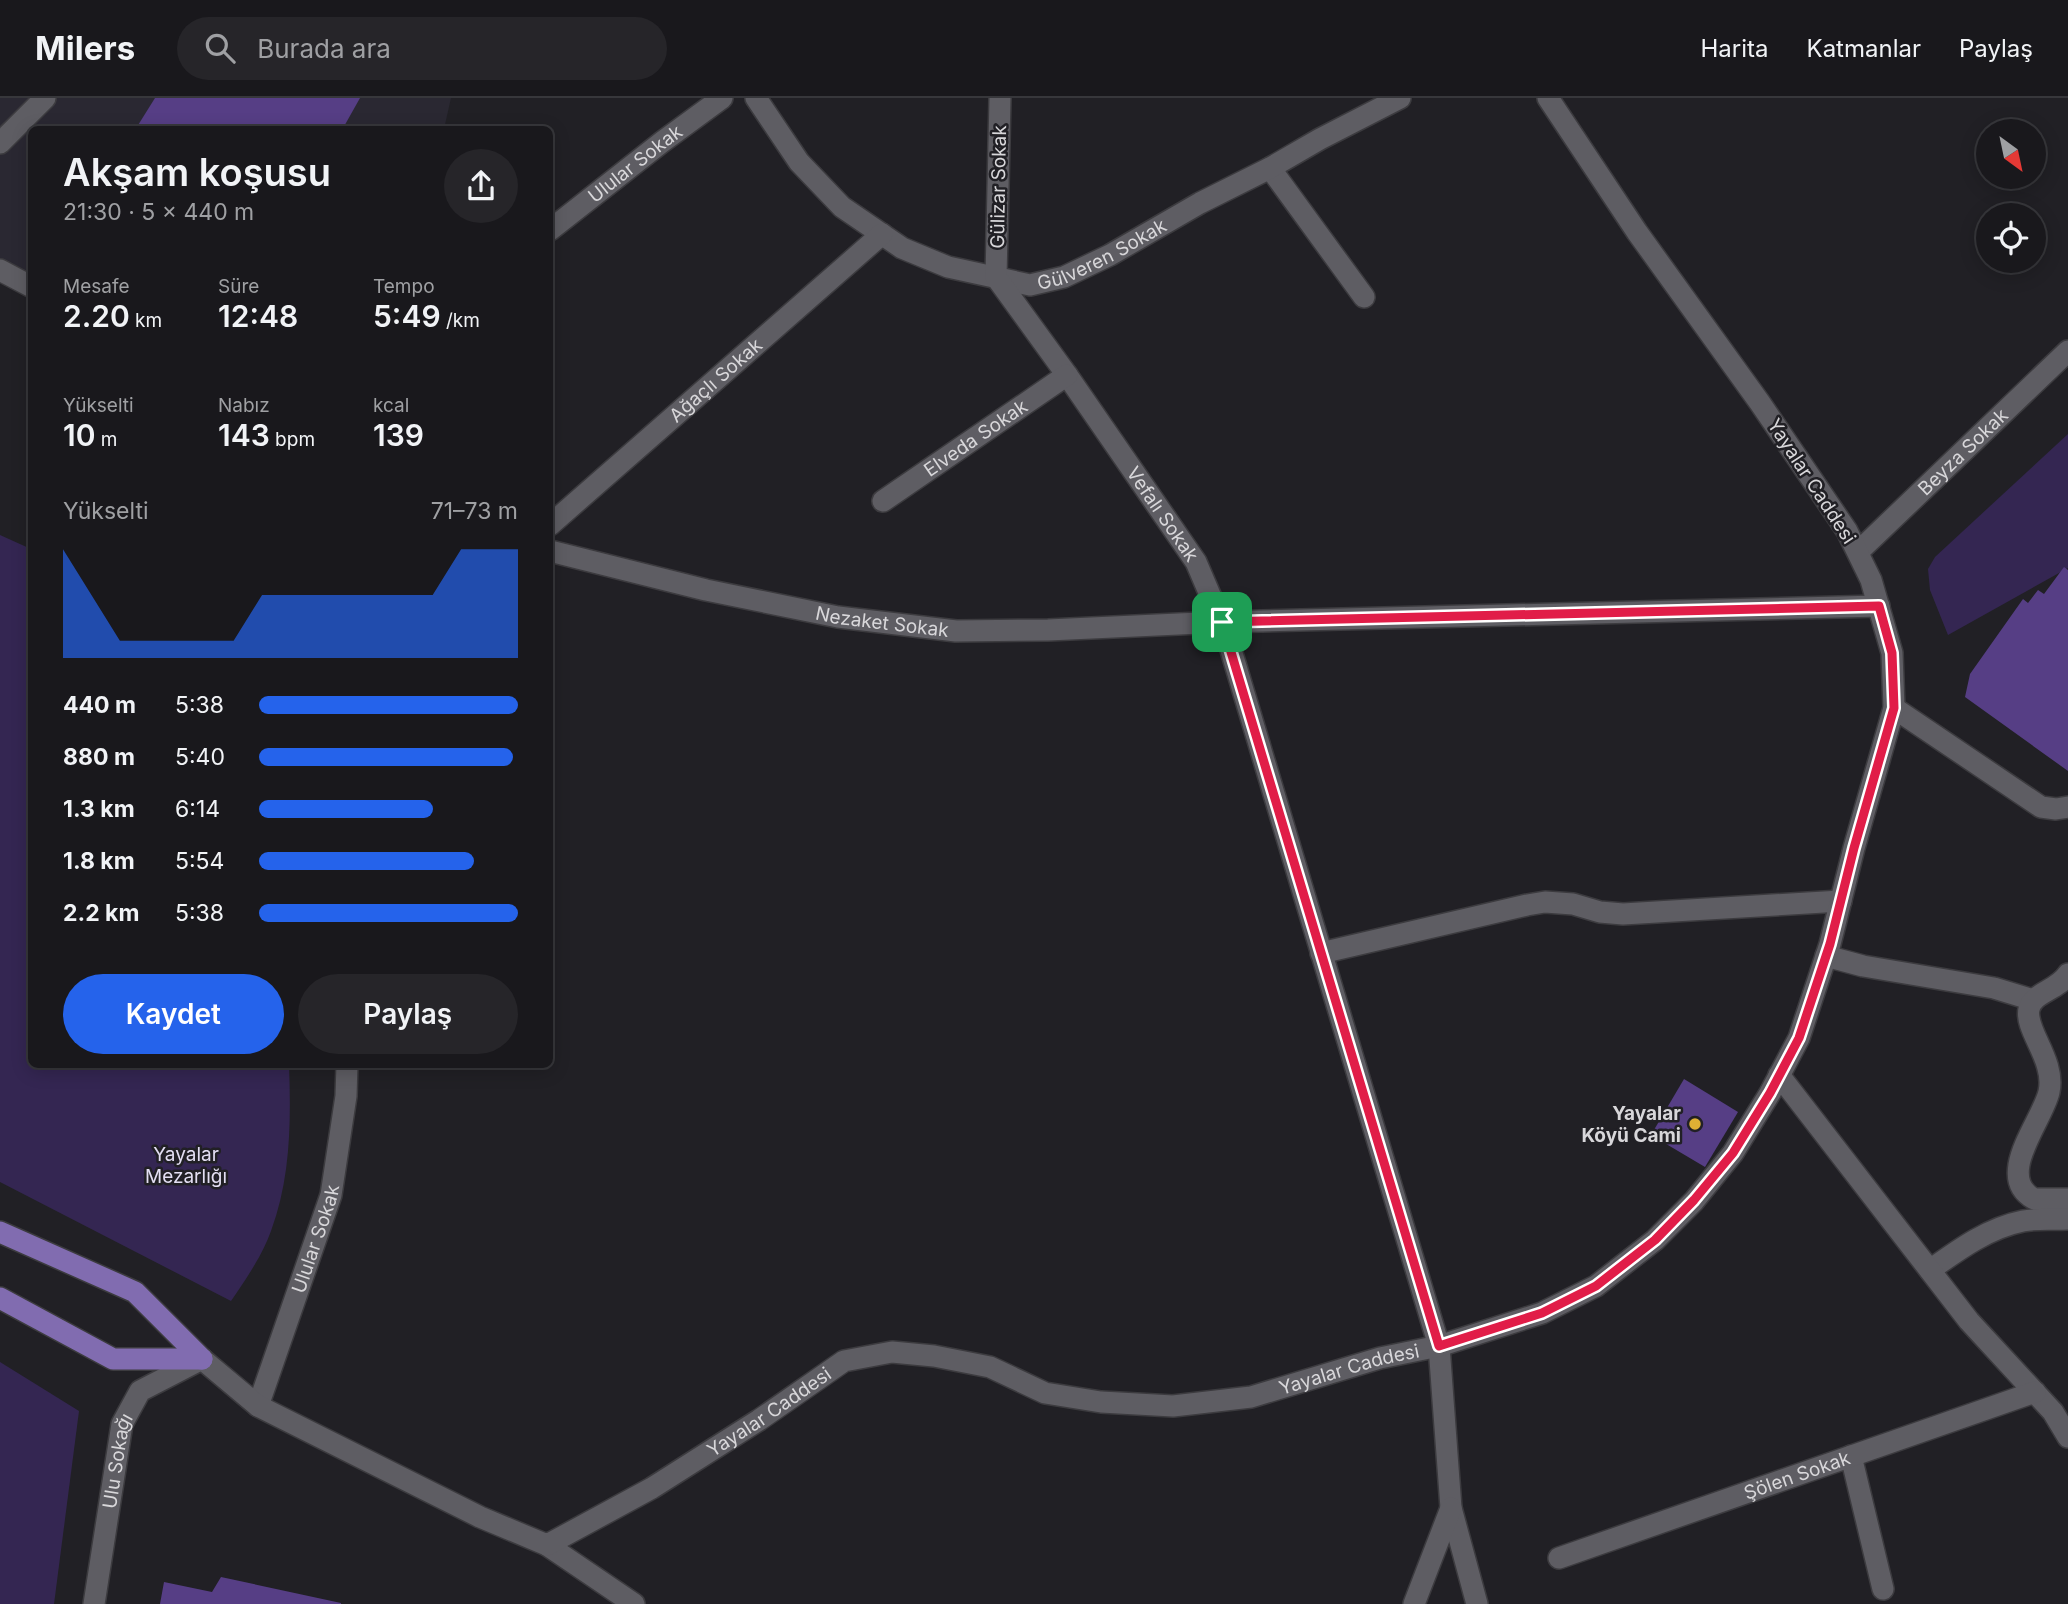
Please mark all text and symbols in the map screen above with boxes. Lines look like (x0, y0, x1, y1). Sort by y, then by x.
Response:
search box (177, 17, 667, 80)
text: Milers (35, 28, 135, 68)
icon: search (201, 29, 239, 67)
text: Burada ara (257, 33, 391, 64)
text: Harita (1701, 34, 1769, 63)
text: Katmanlar (1807, 34, 1921, 63)
text: Paylaş (1959, 34, 2033, 63)
north arrow (1976, 119, 2046, 189)
map controls (1976, 119, 2046, 273)
street label: Ulular Sokak (584, 120, 687, 208)
street label: Gülizar Sokak (986, 125, 1011, 249)
text: Akşam koşusu (63, 149, 331, 195)
button: share (444, 149, 518, 223)
text: 21:30 · 5 × 440 m (63, 198, 254, 226)
button: locate (1976, 203, 2046, 273)
street label: Gülveren Sokak (1035, 214, 1171, 295)
text: Mesafe (63, 275, 130, 298)
text: Süre (218, 275, 259, 298)
text: Tempo (373, 275, 435, 298)
text: 2.20 (63, 298, 130, 334)
text: 12:48 (218, 298, 298, 334)
text: 5:49 (373, 298, 441, 334)
text: km (130, 309, 162, 332)
text: /km (441, 309, 480, 332)
street label: Ağaçlı Sokak (665, 333, 767, 427)
text: Yükselti (63, 394, 134, 417)
text: Nabız (218, 394, 270, 417)
text: kcal (373, 394, 409, 417)
street label: Elveda Sokak (920, 394, 1032, 482)
street label: Beyza Sokak (1913, 403, 2013, 500)
street label: Yayalar Caddesi (1763, 414, 1861, 548)
text: 10 (63, 417, 95, 453)
text: 143 (218, 417, 270, 453)
text: 139 (373, 417, 424, 453)
text: m (95, 428, 117, 451)
text: bpm (270, 428, 315, 451)
street label: Vefalı Sokak (1122, 462, 1204, 567)
text: Yükselti (63, 497, 148, 525)
text: 71–73 m (431, 497, 518, 525)
pin (1192, 592, 1252, 652)
street label: Nezaket Sokak (813, 602, 951, 642)
icon: arrive (1203, 603, 1241, 641)
text: 440 m (63, 691, 136, 719)
text: 5:38 (175, 691, 224, 719)
text: 880 m (63, 743, 135, 771)
text: 5:40 (175, 743, 225, 771)
text: 1.3 km (63, 795, 135, 823)
text: 6:14 (175, 795, 220, 823)
text: 1.8 km (63, 847, 135, 875)
text: 5:54 (175, 847, 224, 875)
text: 2.2 km (63, 899, 139, 927)
text: 5:38 (175, 899, 224, 927)
button: Kaydet (63, 974, 284, 1054)
button: Paylaş (298, 974, 518, 1054)
place label: Yayalar Köyü Cami (1581, 1102, 1681, 1147)
marker: Yayalar Köyü Cami (1687, 1116, 1703, 1132)
park label: Yayalar Mezarlığı (145, 1143, 227, 1188)
street label: Ulular Sokak (287, 1183, 344, 1296)
street label: Yayalar Caddesi (1276, 1339, 1421, 1400)
street label: Yayalar Caddesi (703, 1362, 836, 1462)
street label: Ulu Sokağı (98, 1409, 138, 1510)
street label: Şölen Sokak (1741, 1446, 1854, 1505)

